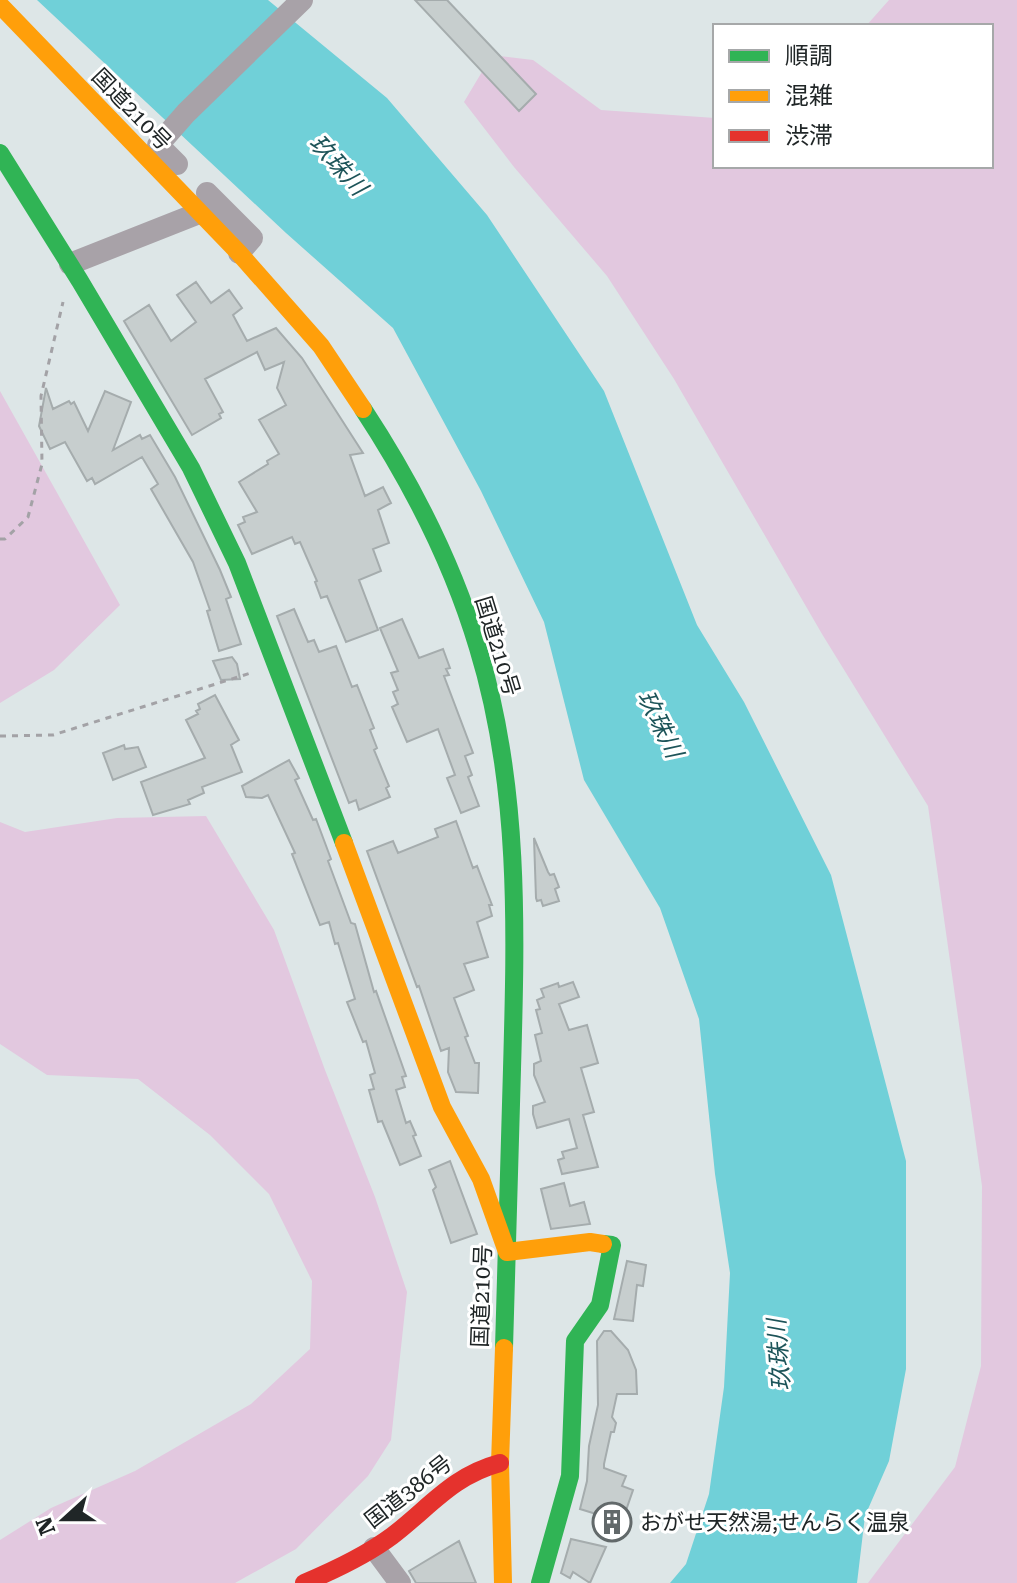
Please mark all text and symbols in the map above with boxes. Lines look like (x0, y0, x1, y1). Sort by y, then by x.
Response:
legend (713, 24, 993, 168)
text: 順調 (785, 42, 833, 70)
street label: 国道210号 (87, 64, 176, 155)
text: 混雑 (785, 82, 833, 110)
text: 渋滞 (785, 122, 833, 150)
water label: 玖珠川 (304, 129, 375, 203)
street label: 国道210号 (471, 593, 525, 699)
water label: 玖珠川 (632, 686, 690, 765)
street label: 国道210号 (467, 1244, 496, 1348)
water label: 玖珠川 (762, 1315, 795, 1392)
street label: 国道386号 (360, 1450, 457, 1533)
north arrow (24, 1479, 104, 1559)
building icon: おがせ天然湯;せんらく温泉 (591, 1501, 633, 1543)
place label: おがせ天然湯;せんらく温泉 (640, 1510, 910, 1535)
text: N (31, 1514, 61, 1538)

